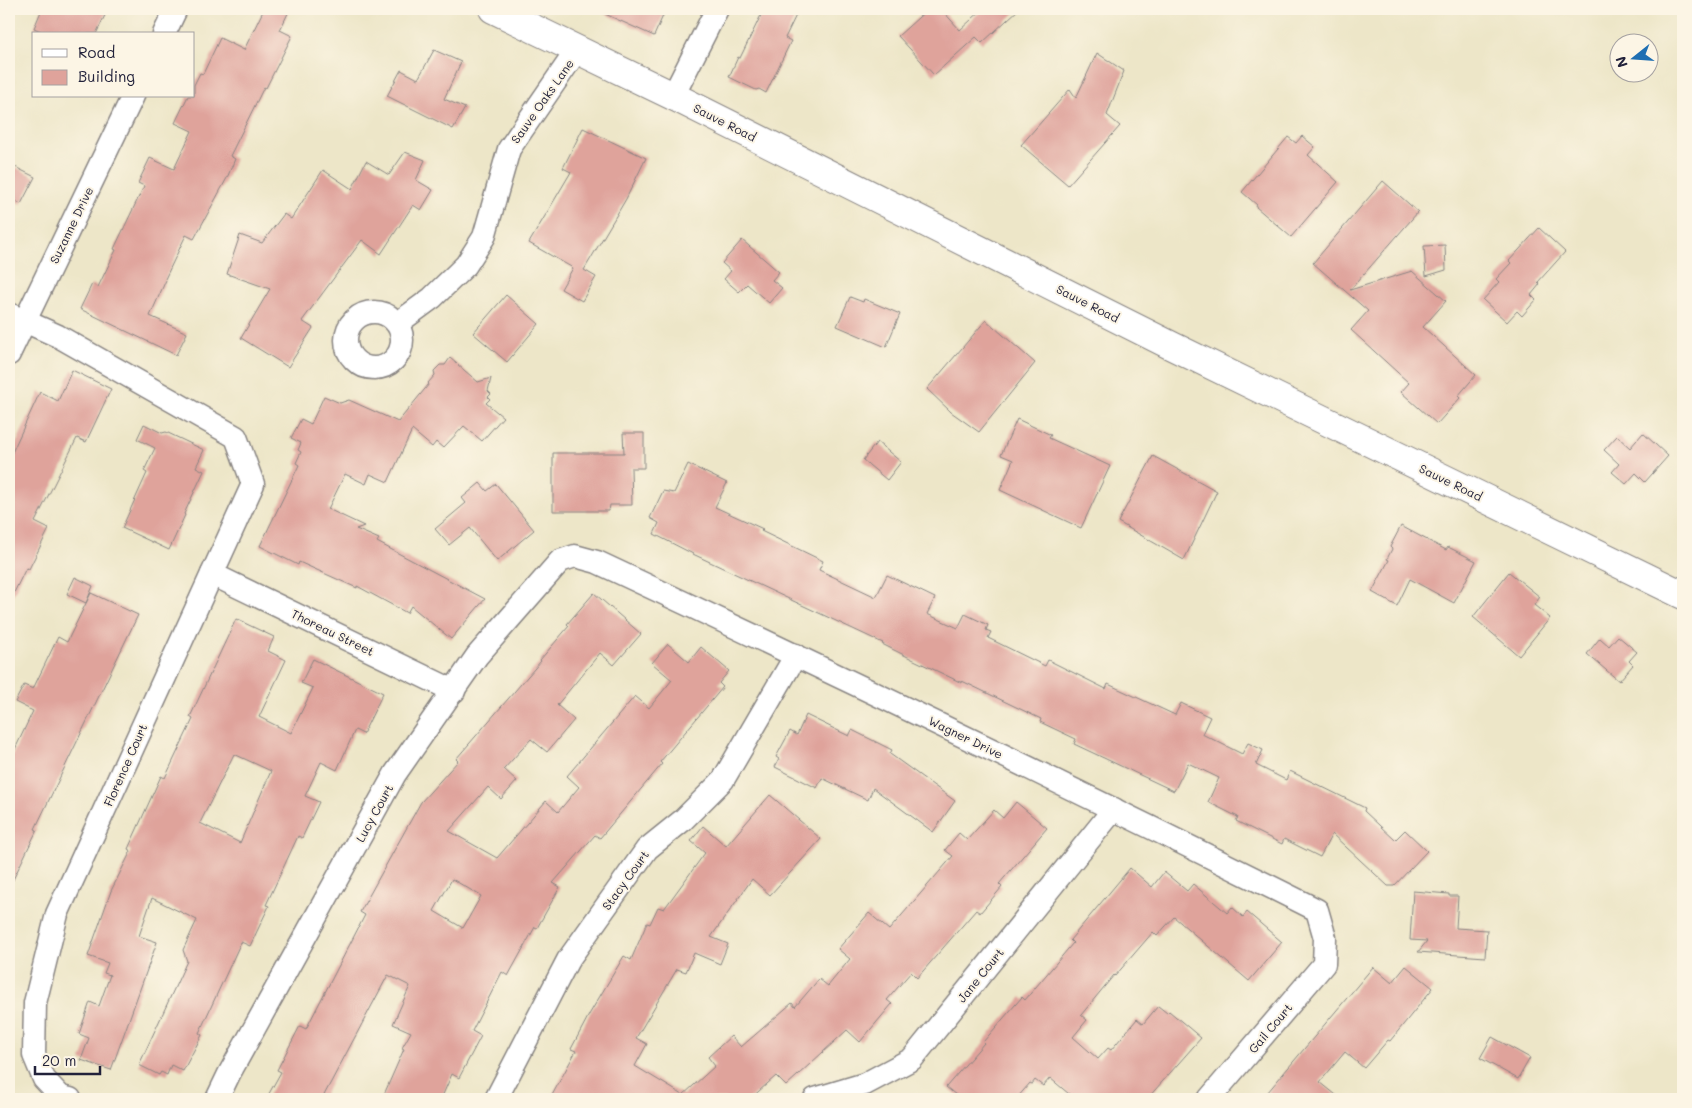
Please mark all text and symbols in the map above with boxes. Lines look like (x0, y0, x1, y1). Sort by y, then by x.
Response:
legend (32, 32, 195, 98)
north arrow (1610, 32, 1660, 82)
text: Road (78, 42, 115, 62)
text: N (1610, 54, 1632, 70)
street label: Sauve Oaks Lane (507, 56, 577, 146)
text: Building (78, 66, 135, 86)
street label: Sauve Road (691, 99, 759, 145)
street label: Suzanne Drive (45, 184, 97, 266)
street label: Sauve Road (1054, 280, 1122, 326)
street label: Sauve Road (1417, 460, 1486, 504)
street label: Thoreau Street (289, 605, 377, 659)
street label: Wagner Drive (926, 712, 1006, 762)
street label: Florence Court (100, 721, 150, 809)
street label: Lucy Court (352, 781, 396, 845)
street label: Stacy Court (598, 847, 652, 913)
street label: Jane Court (953, 944, 1007, 1006)
street label: Gail Court (1244, 1000, 1296, 1056)
scale bar (35, 1043, 100, 1075)
text: 20 m (42, 1050, 76, 1070)

